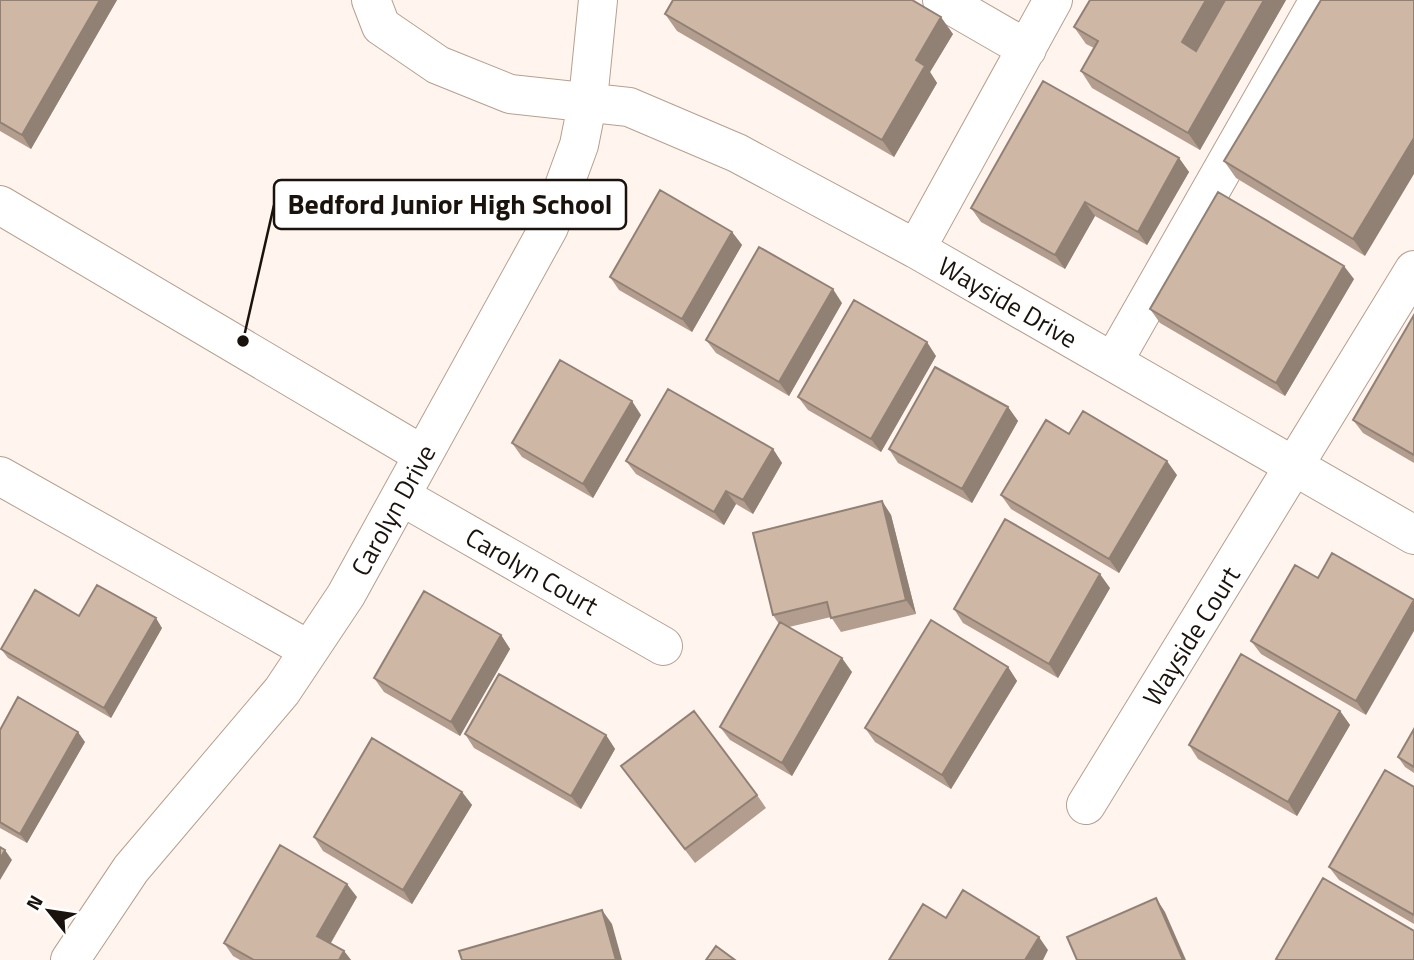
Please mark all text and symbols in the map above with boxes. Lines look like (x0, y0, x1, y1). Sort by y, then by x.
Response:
callout: Bedford Junior High School (274, 180, 626, 229)
text: Bedford Junior High School (288, 182, 612, 225)
street label: Wayside Drive (931, 246, 1085, 358)
street label: Carolyn Drive (341, 437, 445, 583)
street label: Carolyn Court (458, 517, 606, 625)
street label: Wayside Court (1133, 559, 1249, 713)
north arrow (14, 876, 84, 946)
text: N (18, 889, 50, 915)

